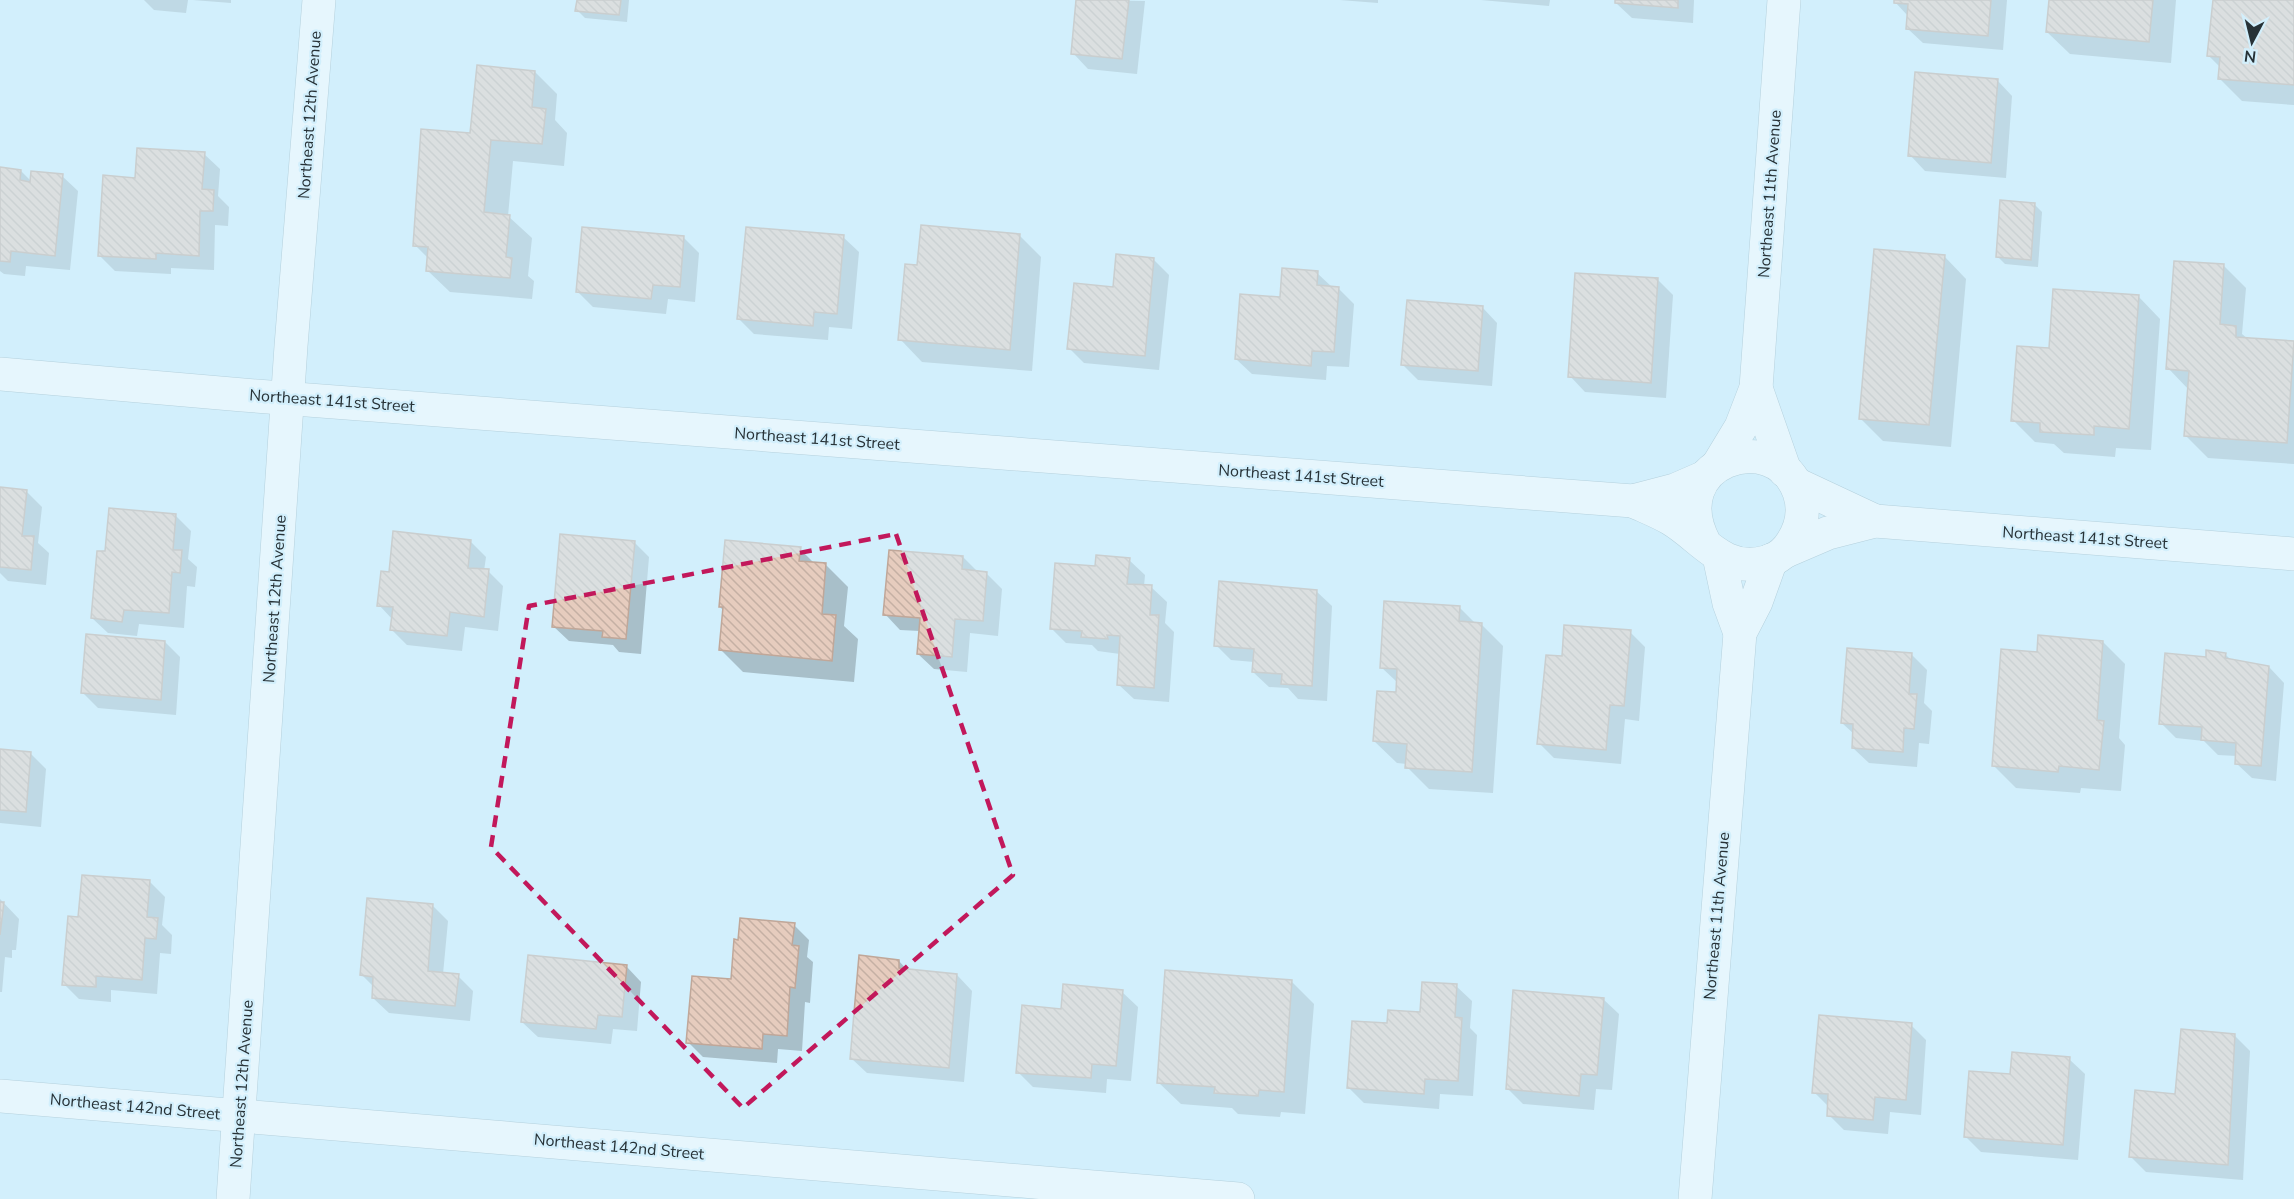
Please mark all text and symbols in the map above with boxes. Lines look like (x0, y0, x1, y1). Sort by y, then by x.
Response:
north arrow (2222, 12, 2282, 72)
street label: Northeast 12th Avenue (293, 30, 327, 200)
text: N (2243, 44, 2258, 68)
street label: Northeast 11th Avenue (1753, 109, 1787, 279)
street label: Northeast 141st Street (249, 384, 416, 418)
street label: Northeast 141st Street (734, 422, 901, 456)
street label: Northeast 141st Street (1218, 459, 1385, 493)
street label: Northeast 12th Avenue (258, 514, 292, 684)
street label: Northeast 141st Street (2002, 521, 2169, 555)
street label: Northeast 11th Avenue (1699, 831, 1735, 1001)
street label: Northeast 12th Avenue (225, 999, 259, 1169)
street label: Northeast 142nd Street (49, 1089, 221, 1125)
street label: Northeast 142nd Street (533, 1129, 705, 1165)

